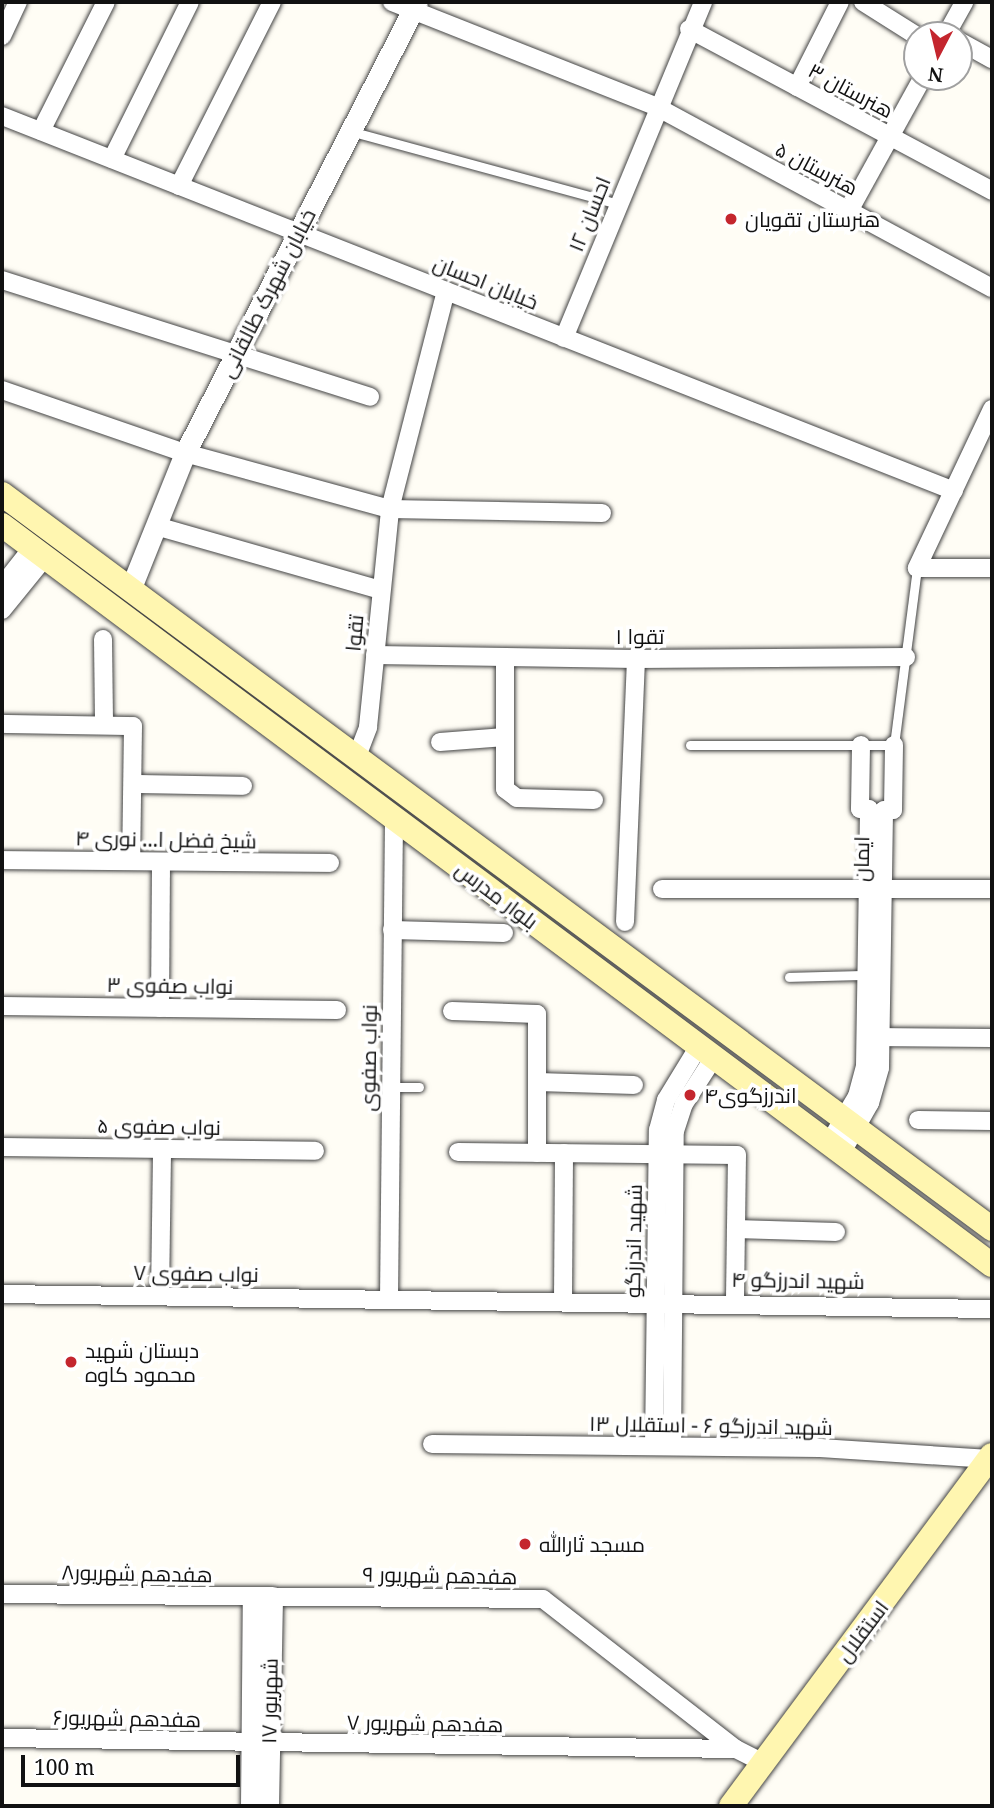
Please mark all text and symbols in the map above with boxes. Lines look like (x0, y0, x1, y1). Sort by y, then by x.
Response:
north arrow (903, 21, 973, 91)
street label: هنرستان ۳ (804, 57, 898, 123)
text: N (927, 61, 945, 89)
street label: هنرستان ۵ (771, 136, 863, 200)
street label: احسان ۱۲ (563, 173, 615, 255)
street label: خیابان شهرک طالقانی (214, 204, 320, 382)
place label: هنرستان تقویان (745, 206, 880, 232)
marker: هنرستان تقویان (723, 211, 739, 227)
street label: خیابان احسان (430, 250, 542, 314)
street label: تقوا (340, 614, 368, 652)
street label: تقوا ۱ (616, 623, 664, 649)
street label: شیخ فضل ا... نوری ۴ (75, 825, 257, 853)
street label: ایمان (848, 836, 874, 882)
street label: بلوار مدرس (451, 856, 543, 934)
street label: نواب صفوی ۳ (106, 971, 234, 999)
street label: نواب صفوی (354, 1004, 382, 1112)
place label: اندرزگوی۴ (704, 1082, 797, 1108)
marker: اندرزگوی۴ (682, 1087, 698, 1103)
street label: نواب صفوی ۵ (97, 1112, 221, 1140)
street label: شهید اندرزگو (619, 1184, 647, 1298)
street label: نواب صفوی ۷ (133, 1259, 259, 1287)
street label: شهید اندرزگو ۴ (731, 1266, 865, 1294)
place label: دبستان شهید محمود کاوه (85, 1337, 199, 1387)
marker: دبستان شهید محمود کاوه (63, 1354, 79, 1370)
street label: شهید اندرزگو ۶ - استقلال ۱۳ (589, 1410, 833, 1440)
place label: مسجد ثارالله (539, 1531, 645, 1557)
marker: مسجد ثارالله (517, 1536, 533, 1552)
street label: هفدهم شهریور۸ (61, 1559, 213, 1587)
street label: هفدهم شهریور ۹ (363, 1561, 517, 1589)
street label: استقلال (831, 1595, 893, 1667)
street label: ۱۷ شهریور (256, 1658, 282, 1744)
street label: هفدهم شهریور۶ (53, 1704, 201, 1732)
street label: هفدهم شهریور ۷ (346, 1709, 504, 1737)
scale bar (24, 1742, 243, 1786)
text: 100 m (34, 1753, 95, 1781)

